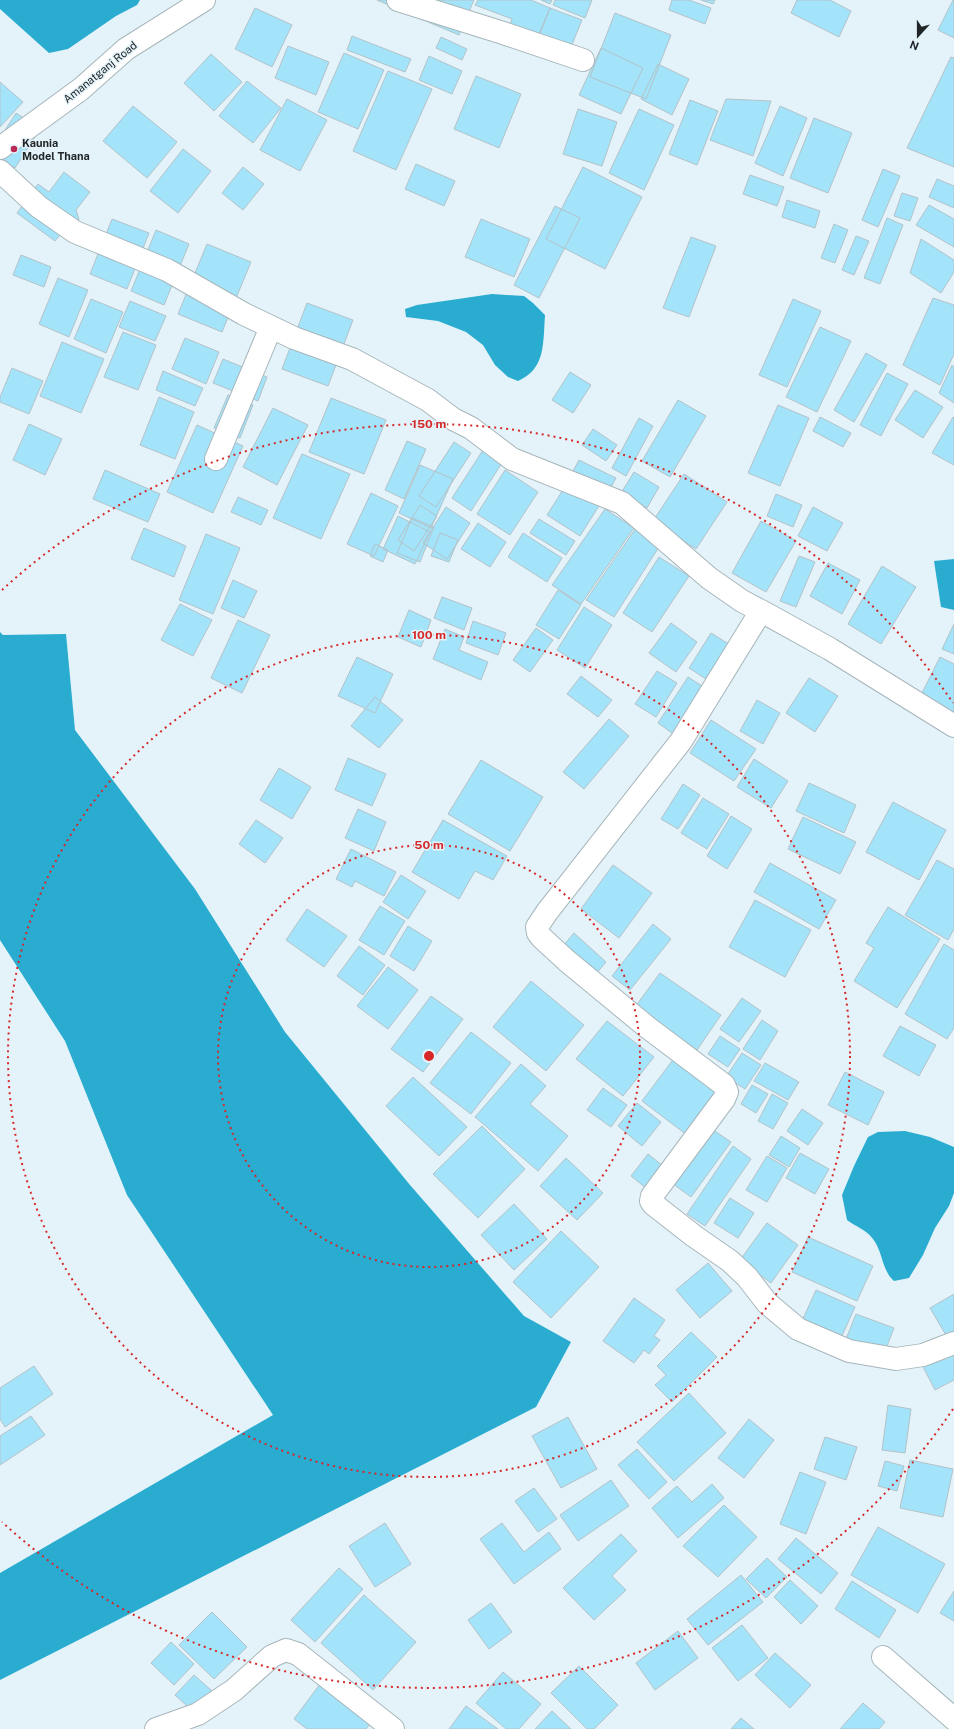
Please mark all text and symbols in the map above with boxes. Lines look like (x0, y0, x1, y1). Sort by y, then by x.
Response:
north arrow (898, 16, 938, 56)
text: N (908, 38, 921, 52)
street label: Amanatganj Road (61, 39, 139, 105)
place label: Kaunia Model Thana (22, 137, 90, 162)
marker: Kaunia Model Thana (9, 144, 19, 154)
text: 150 m (412, 417, 446, 431)
text: 100 m (412, 628, 446, 642)
text: 50 m (414, 838, 444, 852)
centre of rings (422, 1049, 436, 1063)

